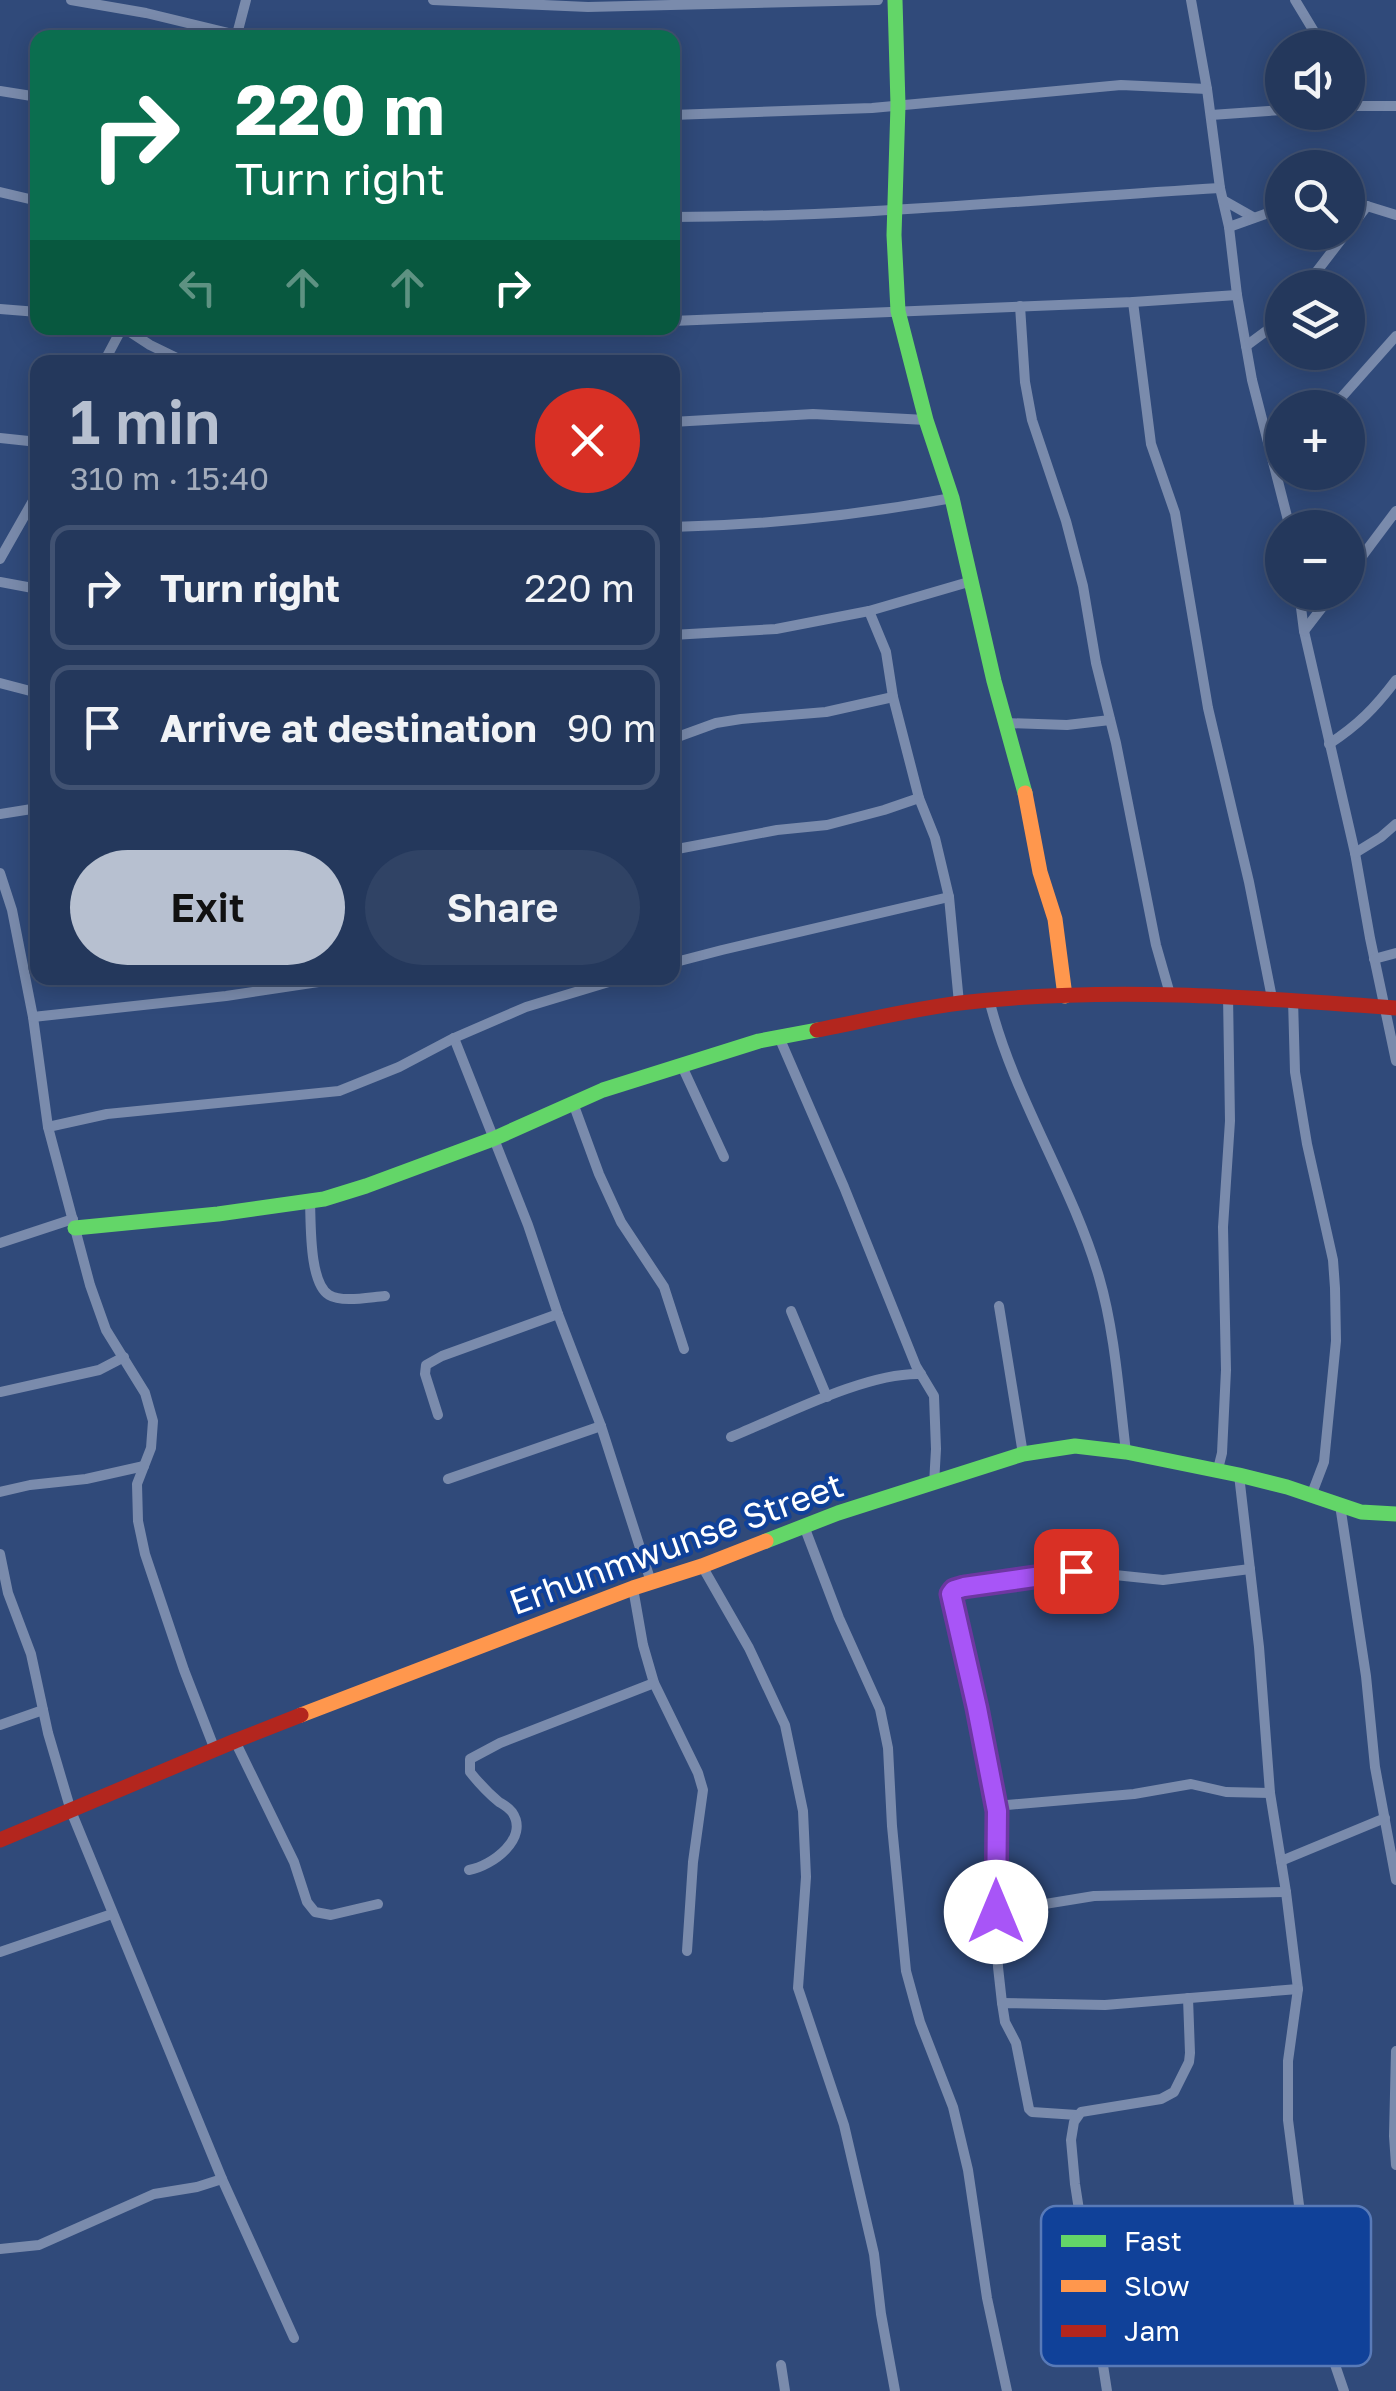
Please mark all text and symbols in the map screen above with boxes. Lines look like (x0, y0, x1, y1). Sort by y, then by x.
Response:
map controls (1265, 30, 1365, 610)
button: sound (1265, 30, 1365, 130)
text: 220 m (235, 66, 445, 150)
icon: right (70, 70, 200, 200)
button: search (1265, 150, 1365, 250)
text: Turn right (235, 151, 445, 205)
icon: left (170, 260, 225, 315)
icon: ahead (275, 260, 330, 315)
icon: ahead (380, 260, 435, 315)
icon: right (485, 260, 540, 315)
button: layers (1265, 270, 1365, 370)
text: 1 min (70, 385, 220, 457)
button: close (535, 388, 640, 493)
button: + (1265, 390, 1365, 490)
text: 310 m · 15:40 (70, 459, 269, 497)
button: − (1265, 510, 1365, 610)
icon: right (75, 560, 130, 615)
text: Turn right (160, 565, 340, 610)
text: 220 m (524, 565, 635, 610)
icon: arrive (75, 700, 130, 755)
text: Arrive at destination (160, 705, 537, 750)
text: 90 m (567, 705, 656, 750)
button: Exit (70, 850, 345, 965)
button: Share (365, 850, 640, 965)
street label: Erhunmwunse Street (503, 1463, 849, 1623)
pin (1034, 1529, 1119, 1614)
icon: arrive (1049, 1544, 1104, 1599)
position arrow (944, 1860, 1048, 1964)
legend (1041, 2206, 1371, 2366)
text: Fast (1124, 2224, 1182, 2257)
text: Slow (1124, 2269, 1190, 2302)
text: Jam (1124, 2314, 1180, 2347)

